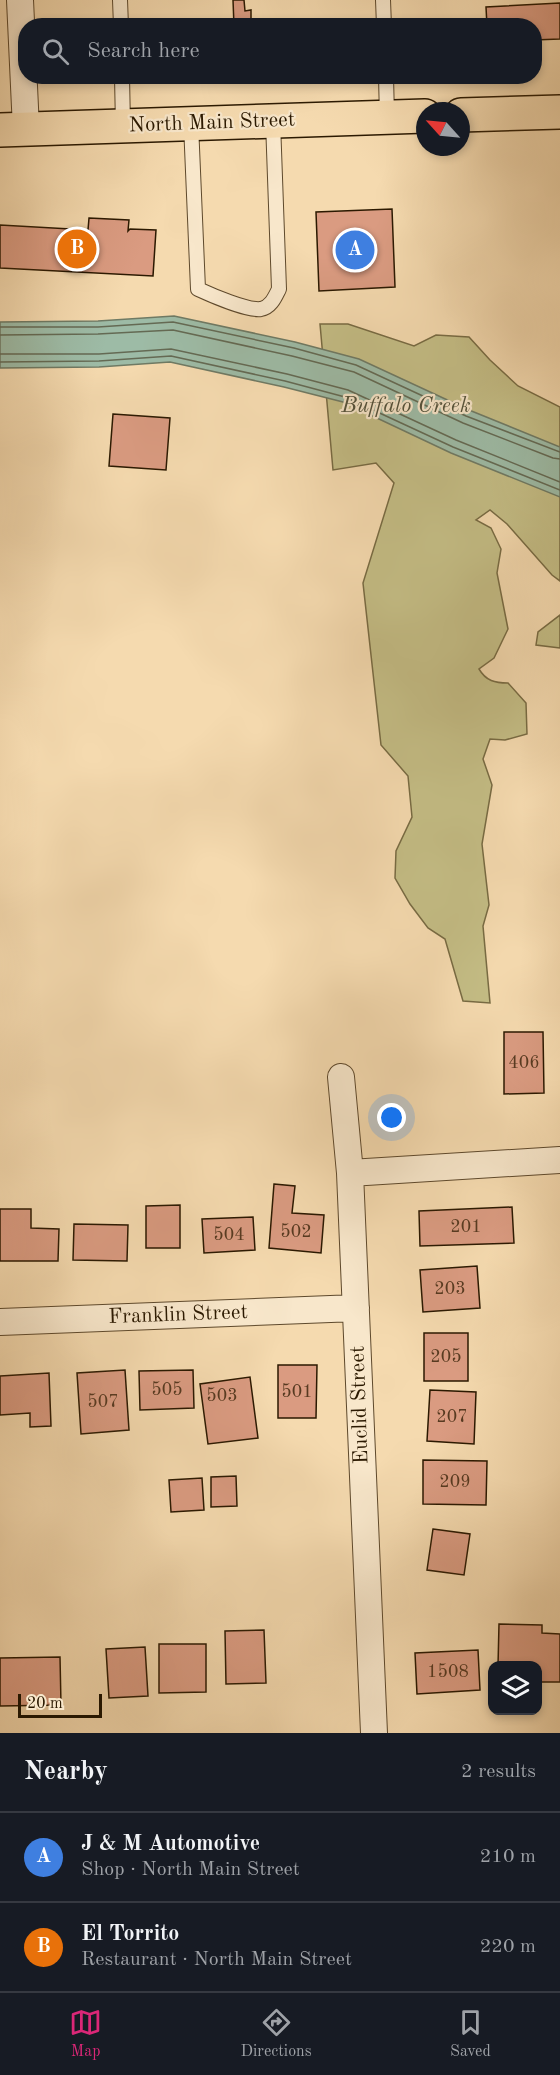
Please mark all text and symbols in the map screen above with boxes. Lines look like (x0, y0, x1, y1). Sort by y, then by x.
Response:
search box (18, 18, 542, 84)
icon: search (39, 35, 72, 68)
text: Search here (87, 40, 200, 62)
north arrow (416, 102, 470, 156)
street label: North Main Street (128, 110, 296, 136)
pin: B (58, 226, 97, 272)
pin: A (336, 228, 374, 272)
water label: Buffalo Creek (340, 395, 471, 417)
house number: 406 (508, 1054, 540, 1072)
your location (377, 1103, 406, 1132)
house number: 201 (450, 1218, 482, 1236)
house number: 502 (280, 1223, 312, 1241)
house number: 504 (213, 1226, 245, 1244)
house number: 203 (434, 1280, 466, 1298)
street label: Franklin Street (108, 1302, 248, 1328)
street label: Euclid Street (347, 1345, 373, 1465)
house number: 205 (430, 1348, 462, 1366)
house number: 505 (151, 1381, 183, 1399)
house number: 501 (281, 1383, 313, 1401)
house number: 503 (206, 1387, 238, 1405)
house number: 507 (87, 1393, 119, 1411)
house number: 207 (436, 1408, 468, 1426)
house number: 209 (439, 1473, 471, 1491)
map controls (488, 1661, 542, 1715)
button: layers (488, 1661, 542, 1715)
house number: 1508 (427, 1663, 469, 1681)
scale bar (18, 1691, 102, 1718)
text: 20 m (27, 1696, 63, 1712)
text: Nearby (24, 1759, 108, 1785)
text: 2 results (461, 1762, 536, 1782)
text: J & M Automotive (81, 1833, 260, 1855)
text: A (36, 1847, 51, 1867)
text: 210 m (480, 1847, 536, 1867)
text: Shop · North Main Street (81, 1860, 300, 1880)
text: El Torrito (81, 1923, 179, 1945)
text: B (36, 1937, 51, 1957)
text: 220 m (480, 1937, 536, 1957)
text: Restaurant · North Main Street (81, 1950, 352, 1970)
tab: Map (69, 2006, 102, 2062)
tab: Directions (241, 2006, 312, 2062)
tab: Saved (450, 2006, 491, 2062)

